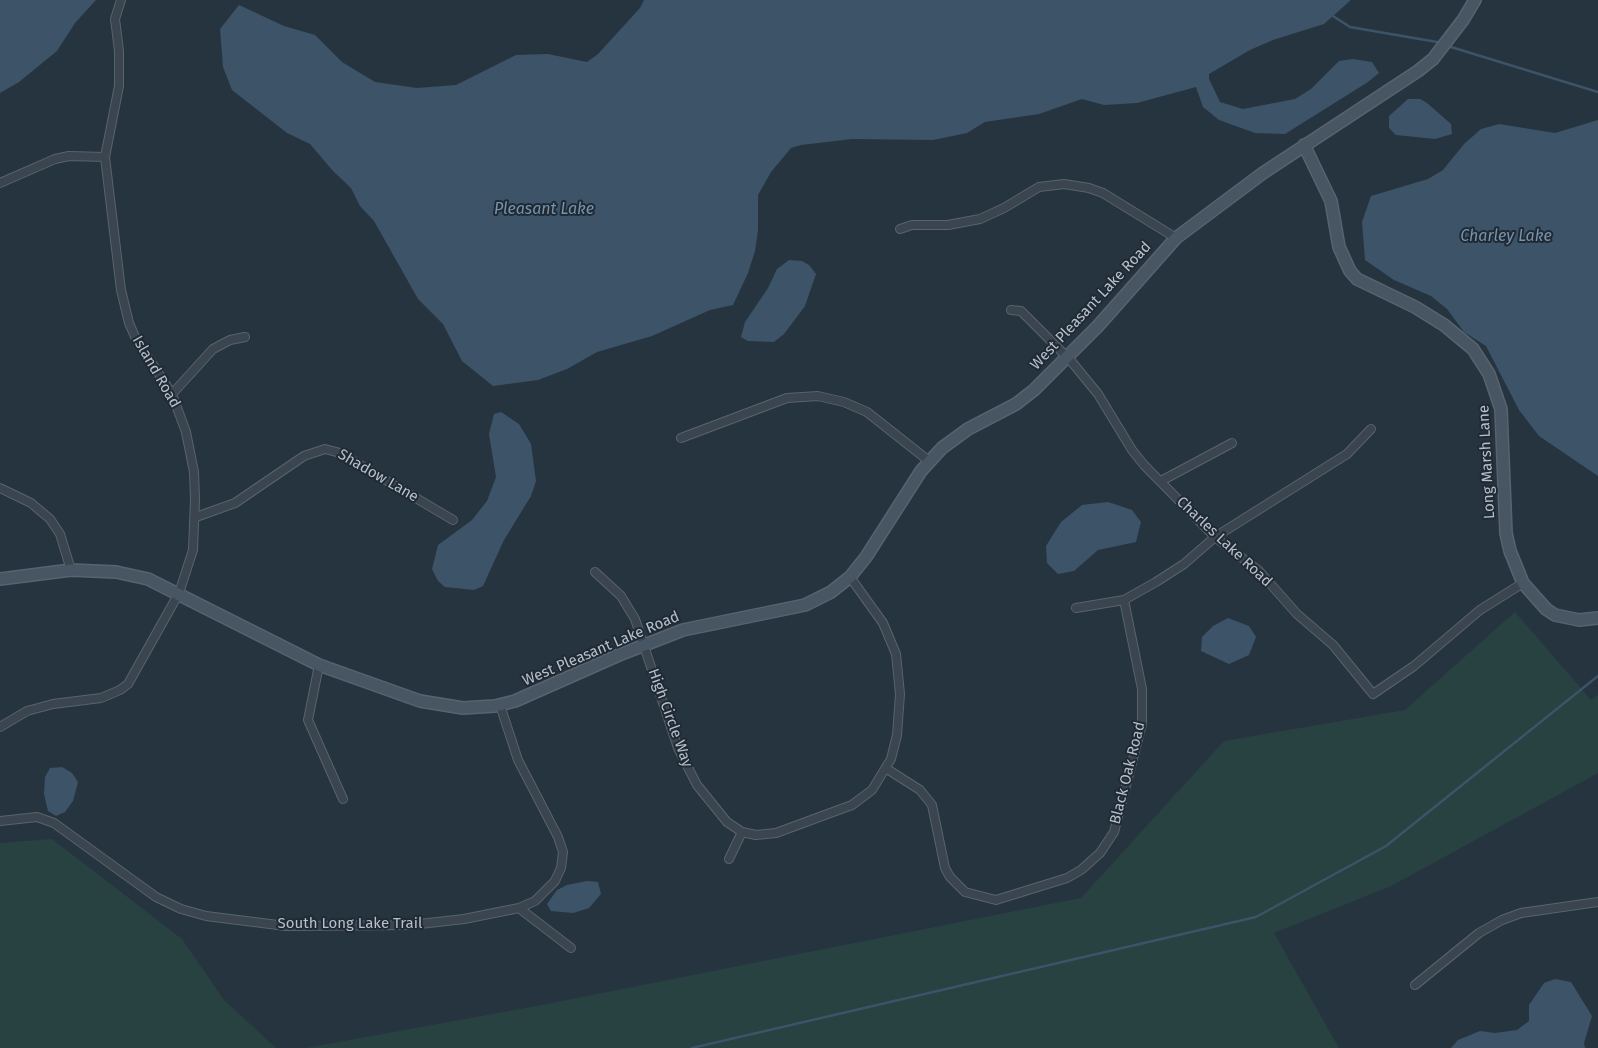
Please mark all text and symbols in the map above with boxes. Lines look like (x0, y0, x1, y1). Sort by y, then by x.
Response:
water label: Pleasant Lake (494, 200, 594, 220)
water label: Charley Lake (1460, 227, 1552, 247)
street label: West Pleasant Lake Road (1027, 238, 1155, 374)
street label: Island Road (128, 333, 184, 411)
street label: Long Marsh Lane (1475, 405, 1499, 519)
street label: Shadow Lane (335, 446, 421, 506)
street label: Charles Lake Road (1172, 493, 1276, 591)
street label: West Pleasant Lake Road (520, 608, 682, 690)
street label: High Circle Way (644, 666, 696, 770)
street label: Black Oak Road (1107, 720, 1149, 826)
street label: South Long Lake Trail (278, 915, 422, 933)

